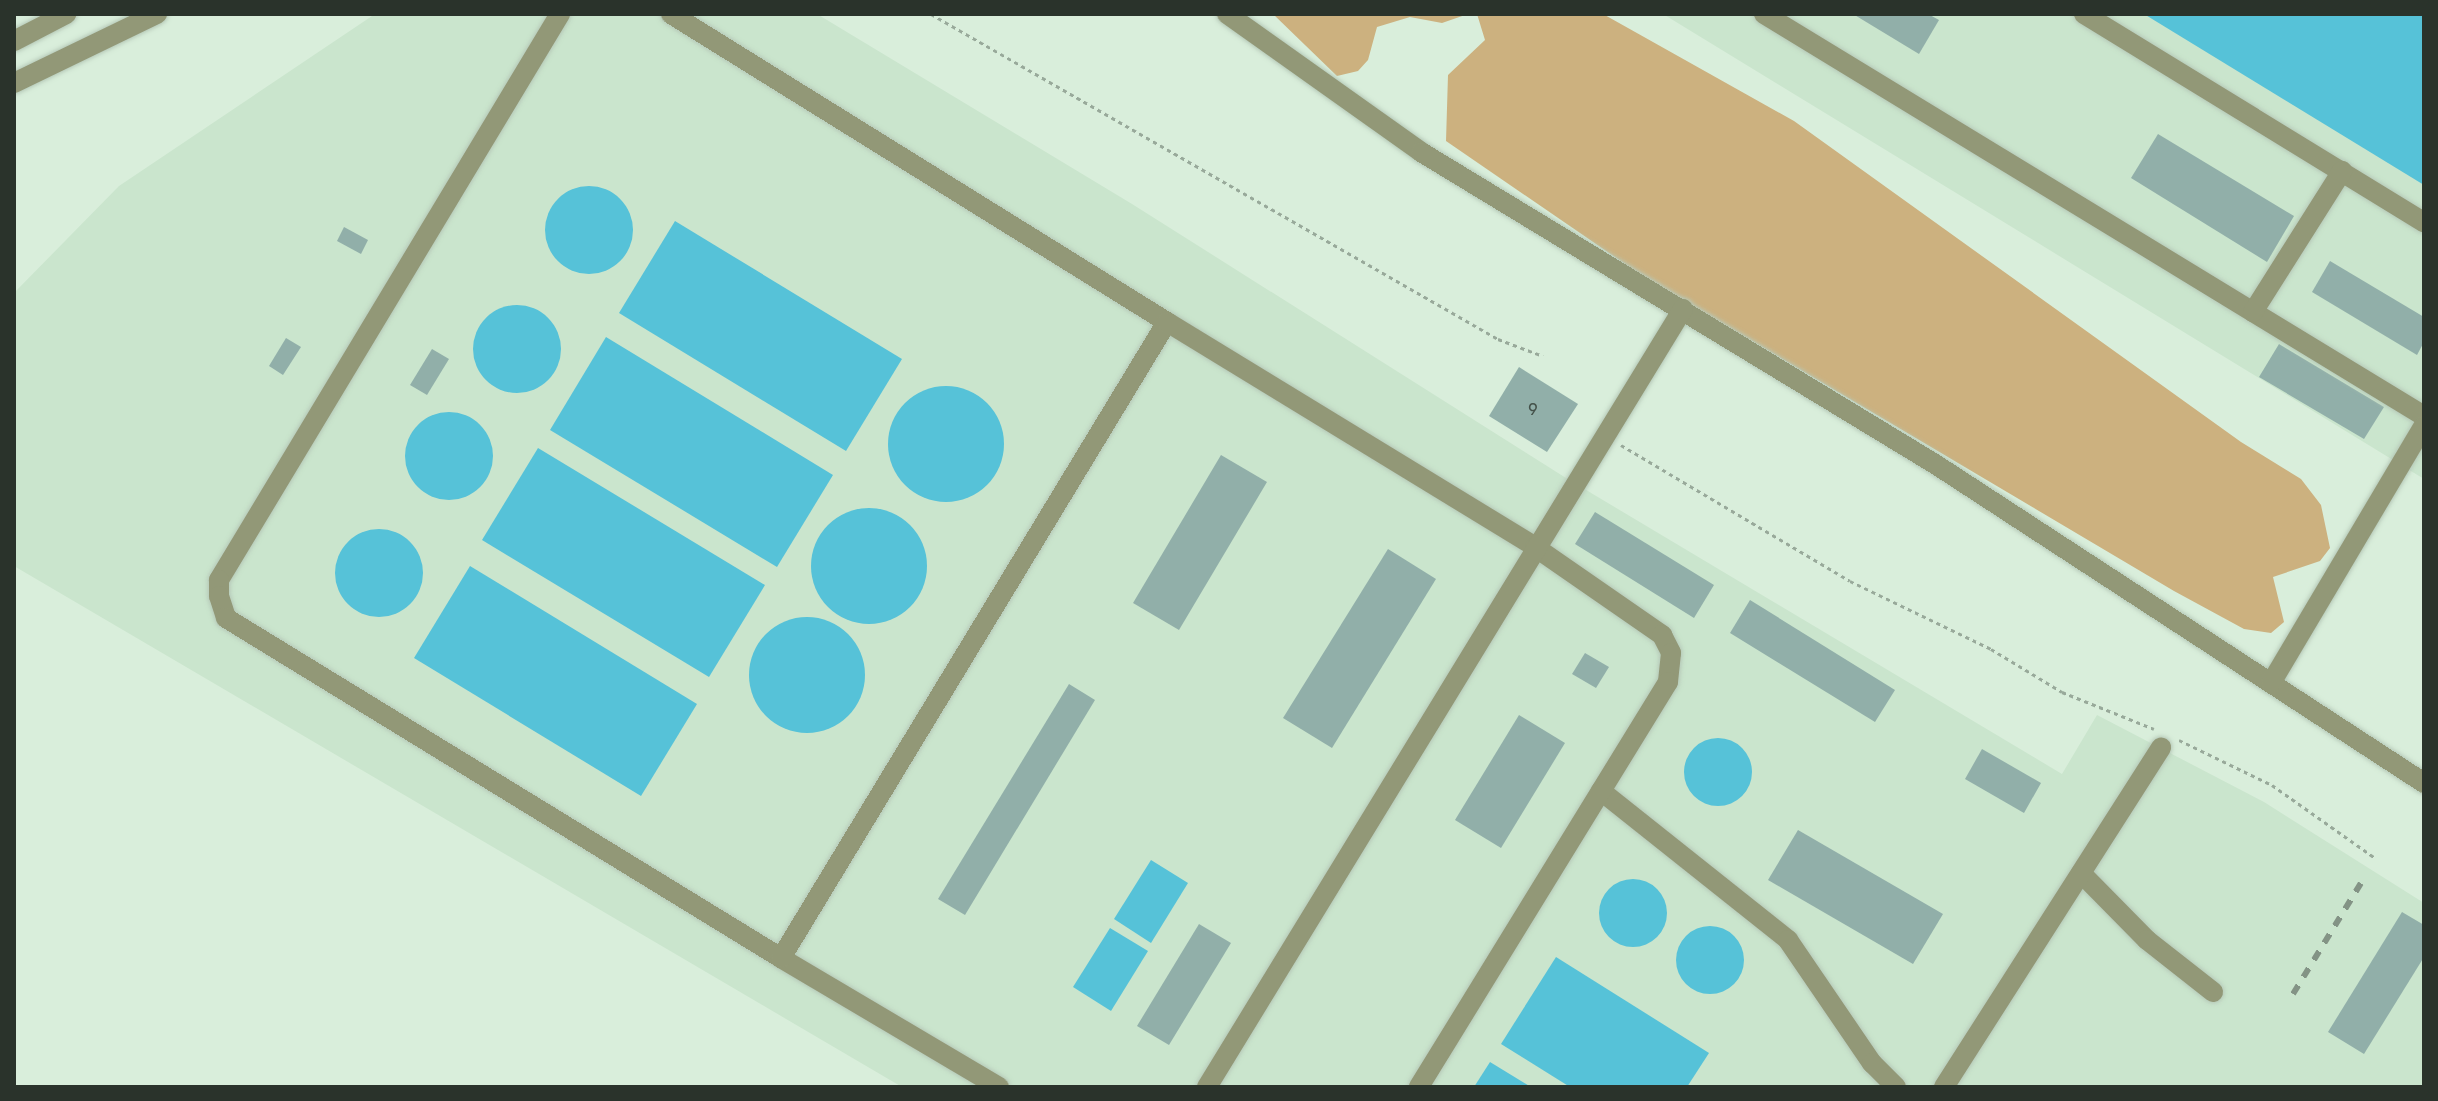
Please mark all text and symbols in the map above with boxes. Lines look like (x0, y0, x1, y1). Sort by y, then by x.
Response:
house number: 9 (1528, 400, 1538, 420)

